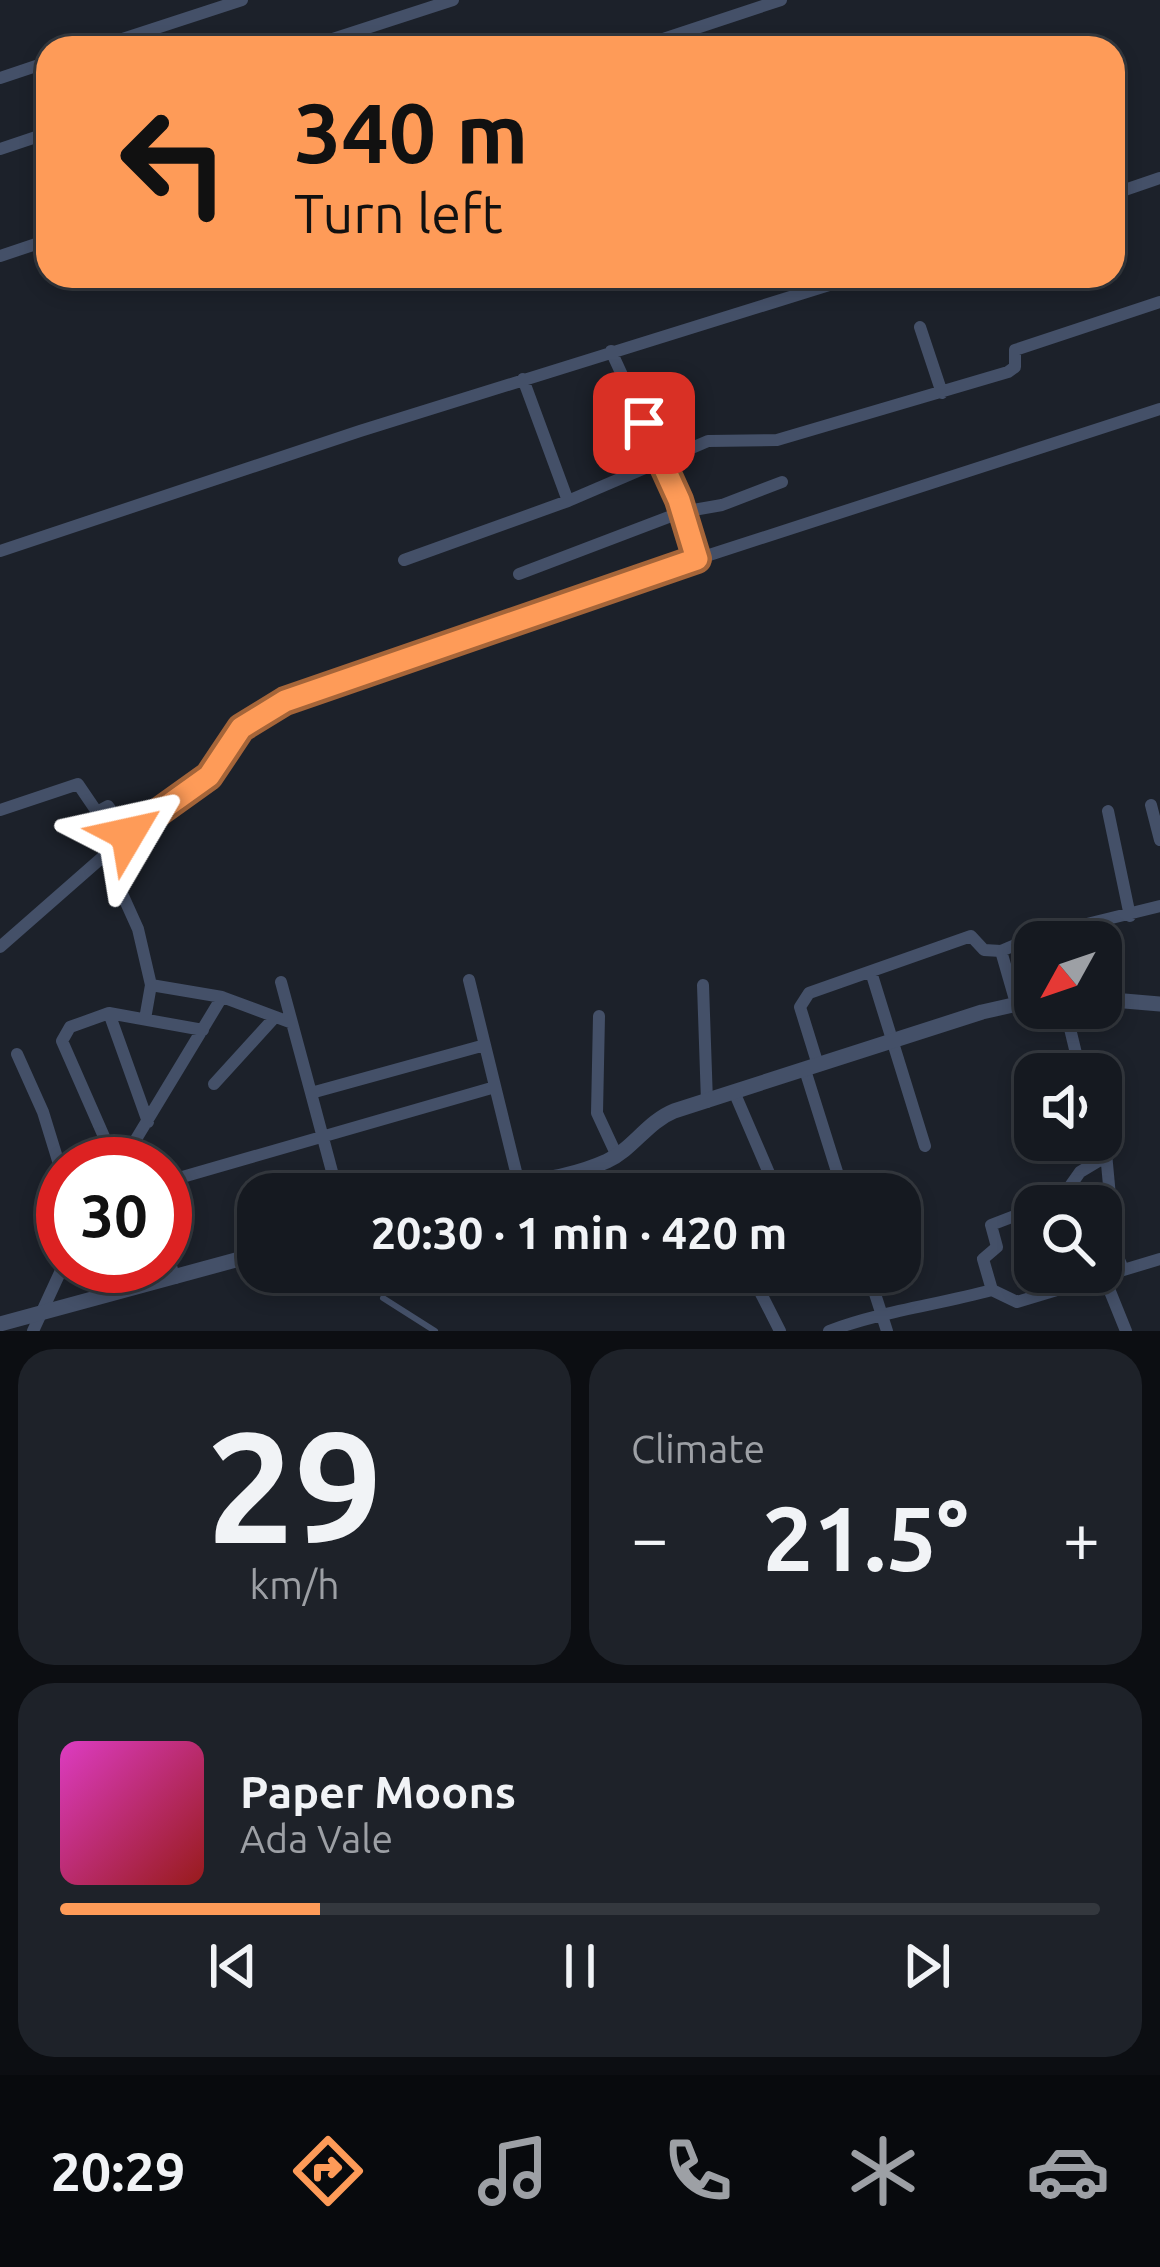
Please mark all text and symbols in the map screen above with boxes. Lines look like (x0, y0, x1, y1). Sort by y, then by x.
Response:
icon: left (96, 84, 252, 240)
text: 340 m (294, 85, 528, 179)
text: Turn left (294, 183, 503, 243)
pin (593, 372, 695, 474)
icon: arrive (611, 390, 677, 456)
position arrow (65, 771, 191, 897)
north arrow (1014, 921, 1122, 1029)
map controls (1014, 921, 1122, 1293)
button: sound (1014, 1053, 1122, 1161)
speed limit sign: 30 (36, 1137, 192, 1293)
button: search (1014, 1185, 1122, 1293)
text: 20:30 · 1 min · 420 m (371, 1207, 787, 1258)
text: 29 (207, 1398, 382, 1572)
text: Climate (631, 1427, 765, 1470)
text: 21.5° (762, 1487, 969, 1588)
text: − (631, 1500, 668, 1574)
text: + (1063, 1500, 1100, 1574)
text: km/h (249, 1563, 340, 1606)
text: Paper Moons (240, 1766, 516, 1817)
text: Ada Vale (240, 1817, 393, 1860)
icon: previous (200, 1933, 266, 1999)
icon: pause (547, 1933, 613, 1999)
icon: next (894, 1933, 960, 1999)
icon: directions (286, 2129, 370, 2213)
icon: music (471, 2129, 555, 2213)
icon: phone (656, 2129, 740, 2213)
icon: climate (841, 2129, 925, 2213)
icon: car (1026, 2129, 1110, 2213)
text: 20:29 (50, 2141, 186, 2201)

